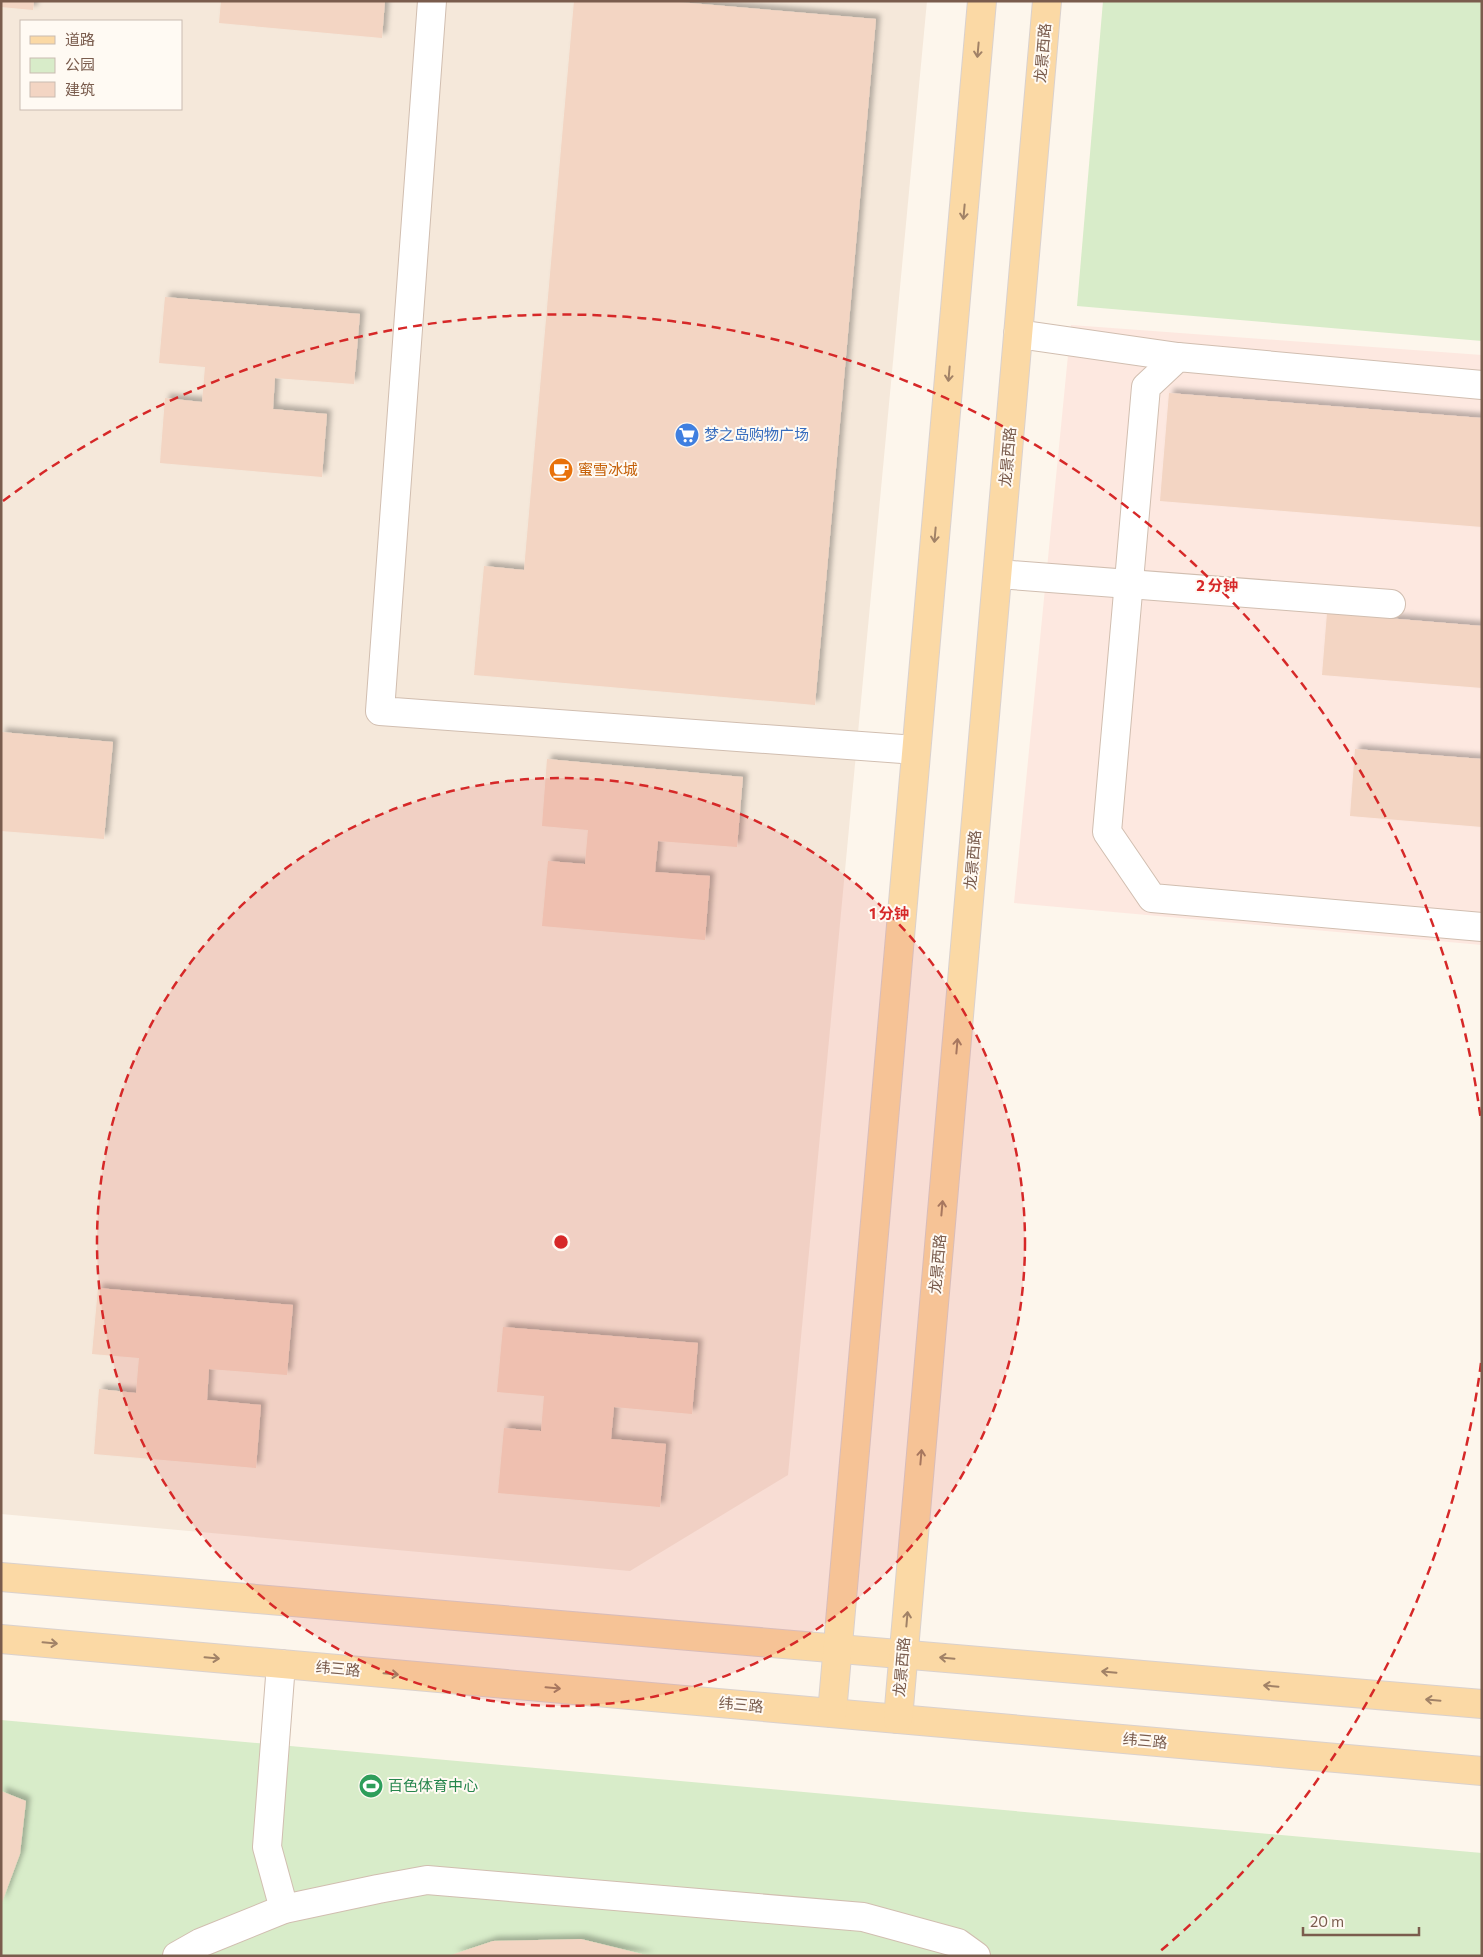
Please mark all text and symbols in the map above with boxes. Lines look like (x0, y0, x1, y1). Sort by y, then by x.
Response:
legend (20, 20, 182, 110)
street label: 龙景西路 (1030, 22, 1054, 84)
text: 道路 (65, 30, 95, 48)
one-way arrow (973, 42, 983, 58)
text: 公园 (65, 55, 95, 73)
text: 建筑 (65, 80, 95, 98)
one-way arrow (959, 203, 968, 219)
one-way arrow (945, 365, 954, 381)
supermarket icon: 梦之岛购物广场 (674, 422, 700, 448)
place label: 梦之岛购物广场 (704, 425, 809, 443)
street label: 龙景西路 (995, 426, 1019, 488)
cafe icon: 蜜雪冰城 (548, 457, 574, 483)
place label: 蜜雪冰城 (578, 460, 638, 478)
one-way arrow (930, 527, 940, 543)
text: 2 分钟 (1196, 576, 1238, 594)
street label: 龙景西路 (960, 829, 984, 891)
text: 1 分钟 (869, 904, 909, 922)
one-way arrow (952, 1038, 961, 1054)
one-way arrow (938, 1200, 947, 1216)
centre of rings (552, 1233, 570, 1251)
street label: 龙景西路 (925, 1233, 949, 1295)
one-way arrow (916, 1449, 926, 1465)
one-way arrow (902, 1611, 911, 1627)
street label: 龙景西路 (889, 1636, 913, 1698)
one-way arrow (42, 1638, 58, 1648)
one-way arrow (203, 1653, 219, 1662)
one-way arrow (940, 1654, 956, 1663)
street label: 纬三路 (315, 1657, 361, 1679)
one-way arrow (1102, 1668, 1118, 1677)
one-way arrow (383, 1669, 399, 1678)
one-way arrow (1264, 1681, 1280, 1691)
one-way arrow (544, 1683, 560, 1693)
street label: 纬三路 (718, 1693, 764, 1715)
one-way arrow (1425, 1695, 1441, 1705)
street label: 纬三路 (1122, 1729, 1168, 1751)
sports icon: 百色体育中心 (358, 1773, 384, 1799)
place label: 百色体育中心 (388, 1776, 478, 1794)
scale bar (1303, 1904, 1419, 1936)
text: 20 m (1310, 1912, 1344, 1930)

